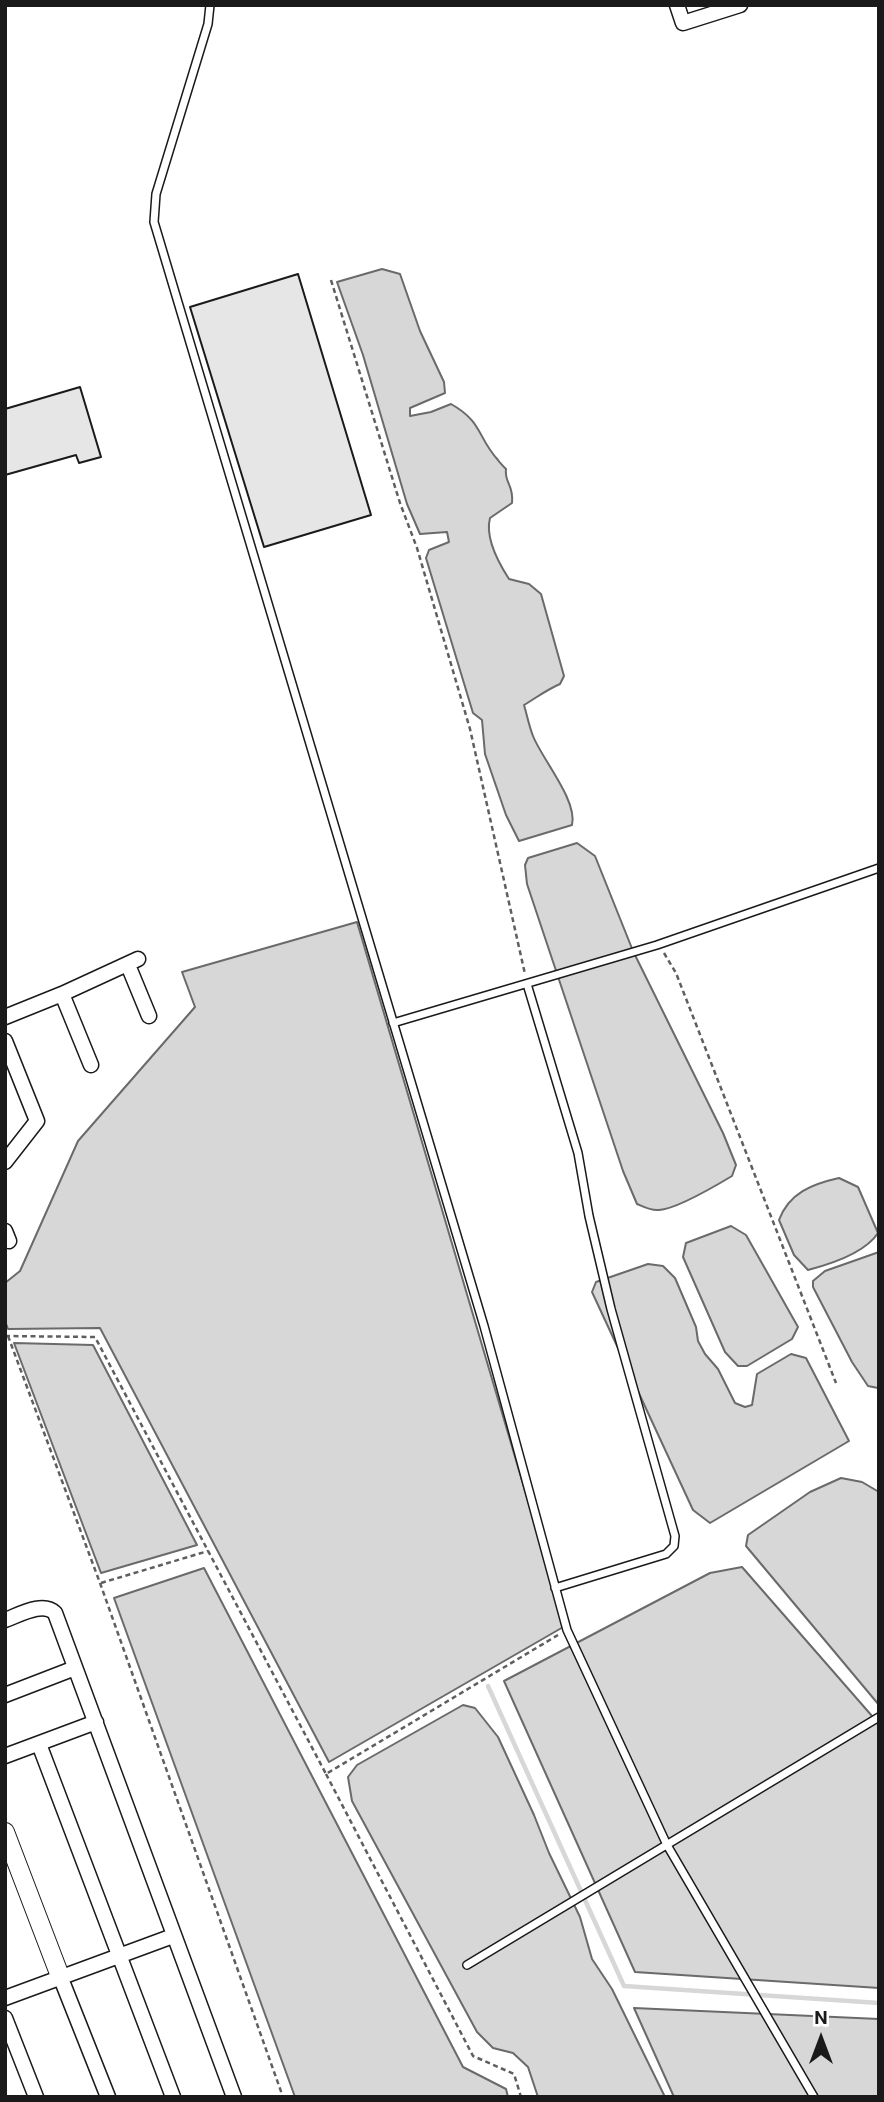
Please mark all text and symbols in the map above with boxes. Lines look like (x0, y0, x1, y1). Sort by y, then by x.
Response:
north arrow (786, 2004, 856, 2074)
text: N (814, 2006, 828, 2029)

